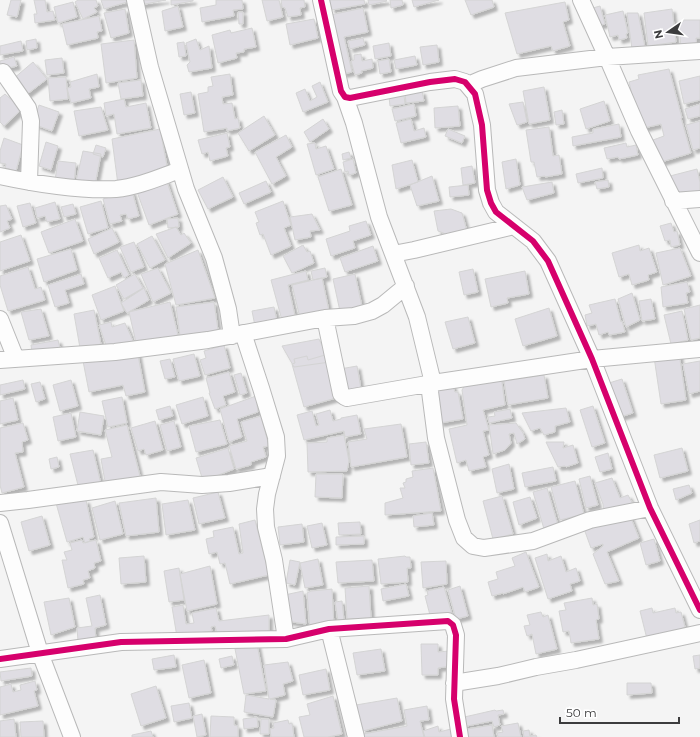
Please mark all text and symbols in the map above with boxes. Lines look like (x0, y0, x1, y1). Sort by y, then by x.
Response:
north arrow (648, 12, 688, 52)
text: N (650, 28, 666, 40)
scale bar (560, 699, 679, 725)
text: 50 m (566, 705, 597, 720)

